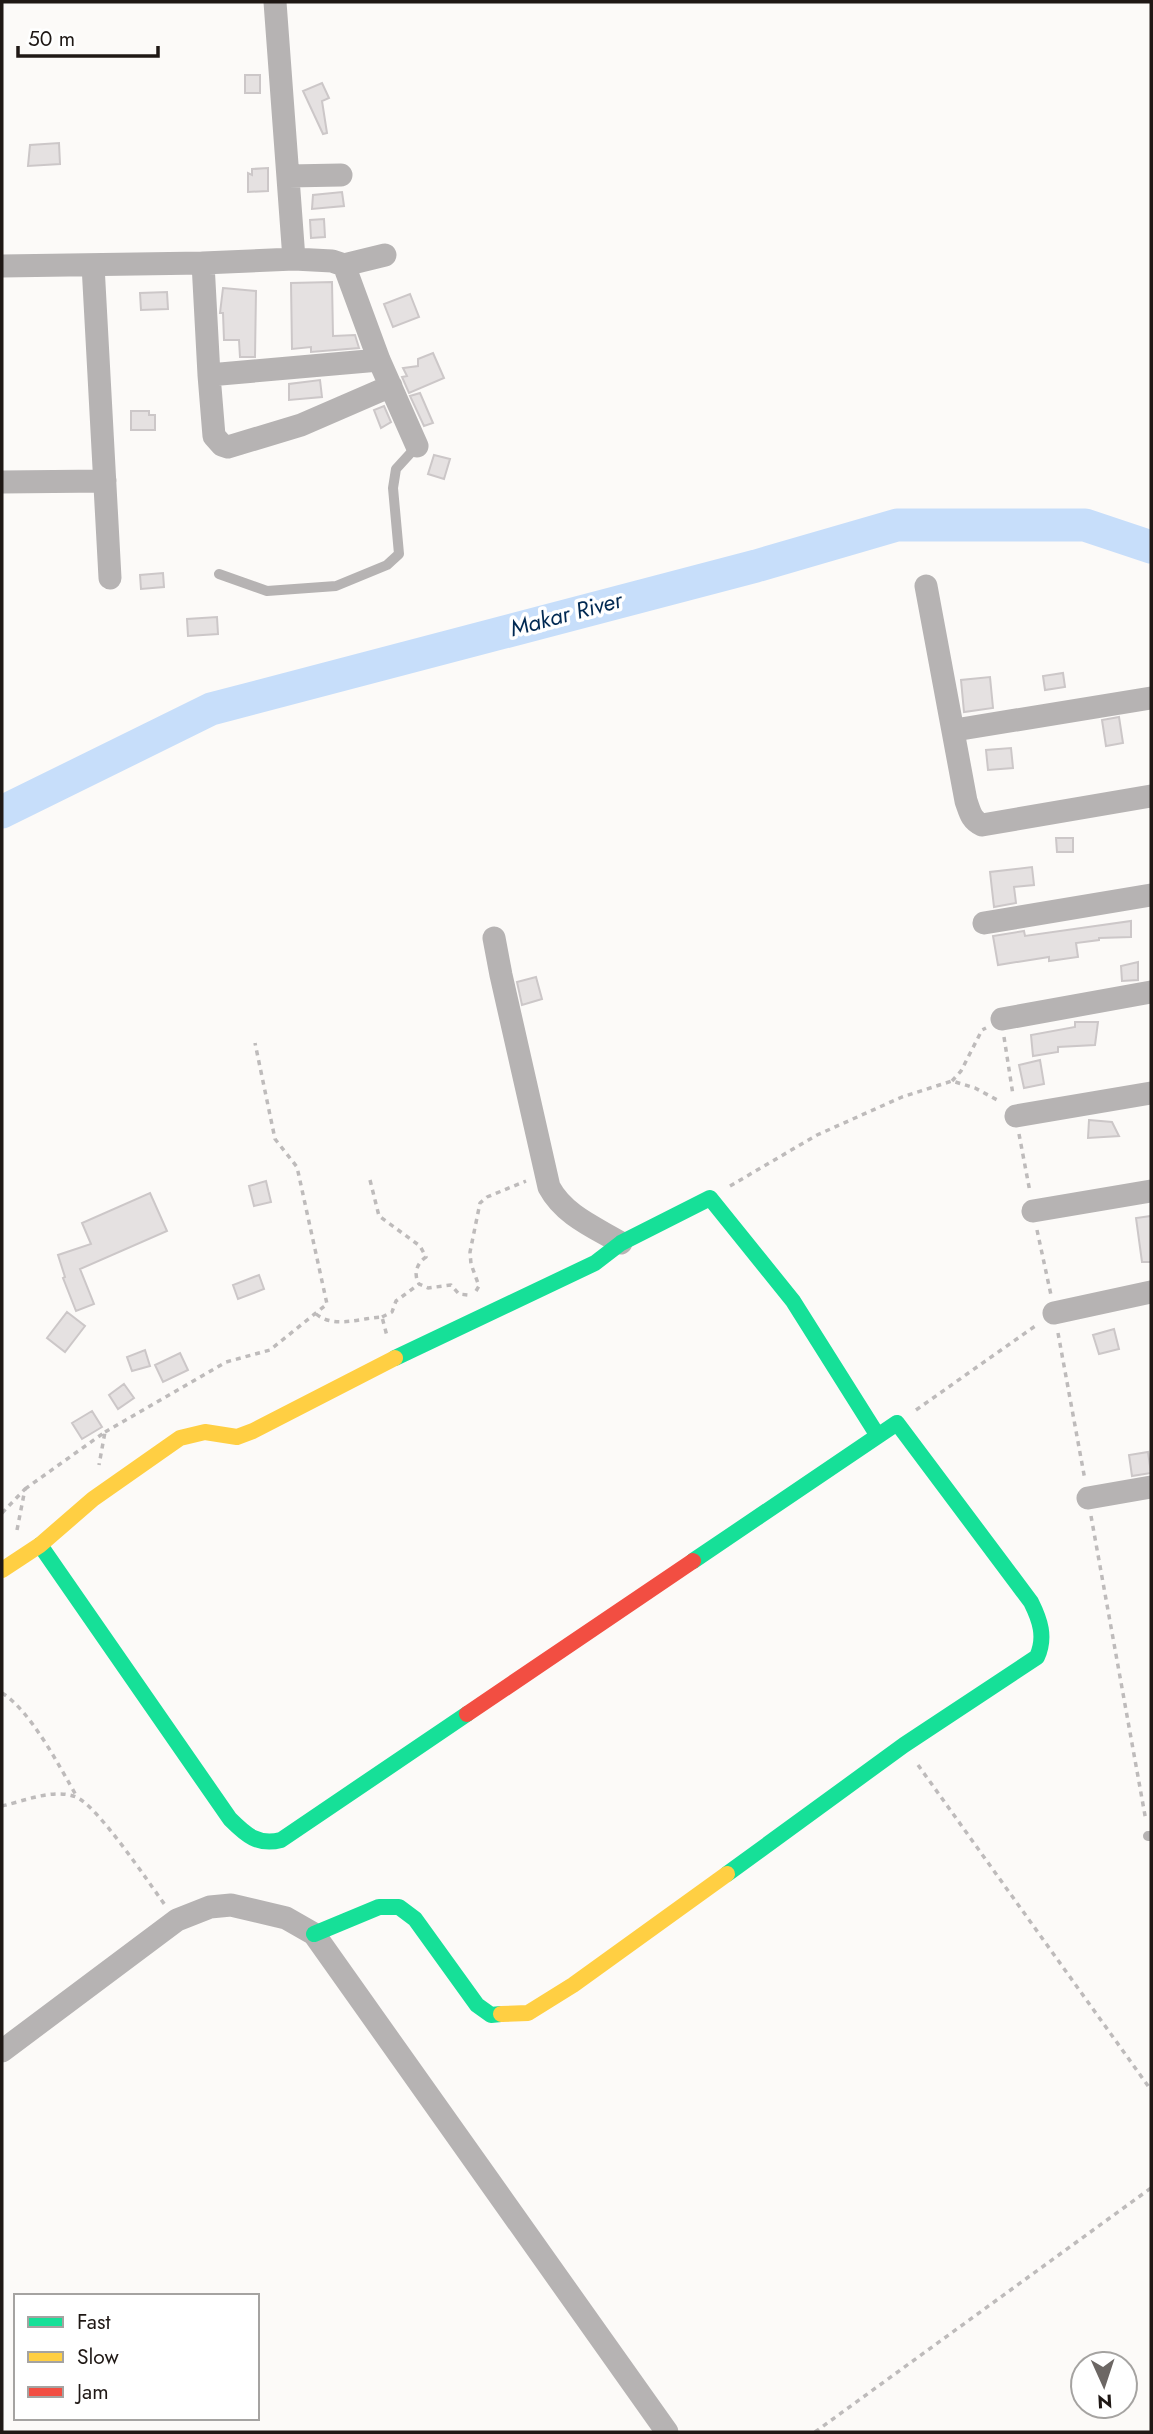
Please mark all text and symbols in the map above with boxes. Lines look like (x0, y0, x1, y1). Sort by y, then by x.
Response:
scale bar (18, 14, 158, 58)
text: 50 m (28, 24, 75, 54)
water label: Makar River (506, 582, 627, 645)
legend (14, 2294, 259, 2420)
text: Fast (77, 2307, 110, 2337)
text: Slow (77, 2342, 119, 2372)
north arrow (1069, 2350, 1139, 2420)
text: Jam (74, 2377, 109, 2407)
text: N (1097, 2388, 1113, 2415)

